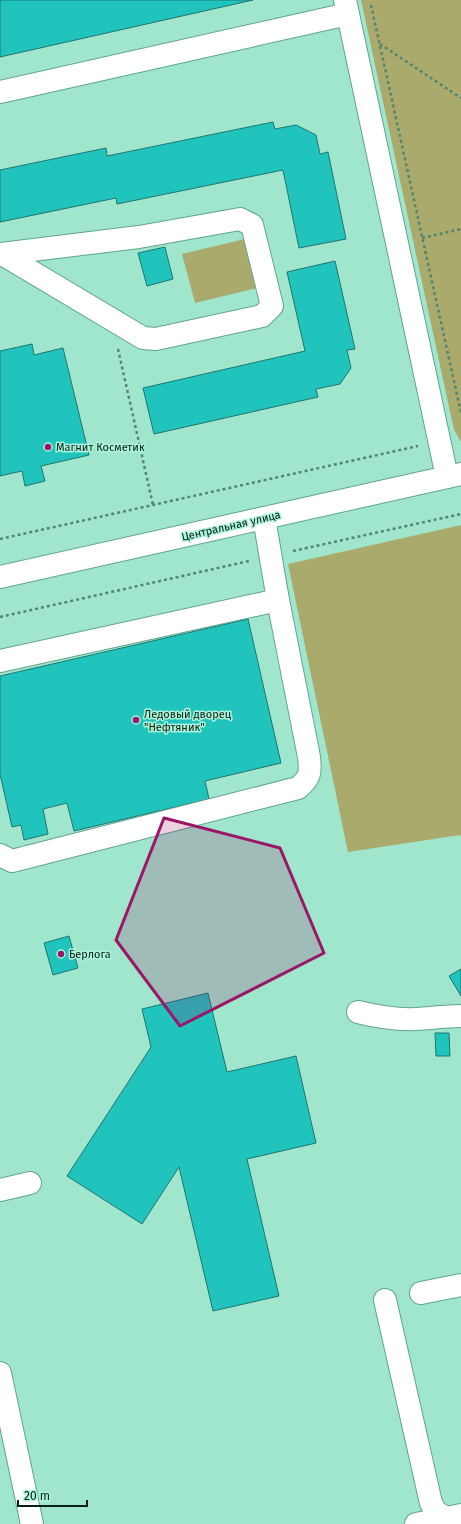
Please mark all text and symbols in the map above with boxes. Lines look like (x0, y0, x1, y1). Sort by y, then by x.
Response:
place label: Магнит Косметик (56, 441, 145, 454)
marker: Магнит Косметик (43, 442, 53, 452)
street label: Центральная улица (180, 508, 282, 544)
place label: Ледовый дворец "Нефтяник" (144, 708, 232, 734)
marker: Ледовый дворец "Нефтяник" (131, 715, 141, 725)
place label: Берлога (69, 948, 111, 961)
marker: Берлога (56, 949, 66, 959)
scale bar (18, 1482, 87, 1508)
text: 20 m (24, 1489, 50, 1503)

